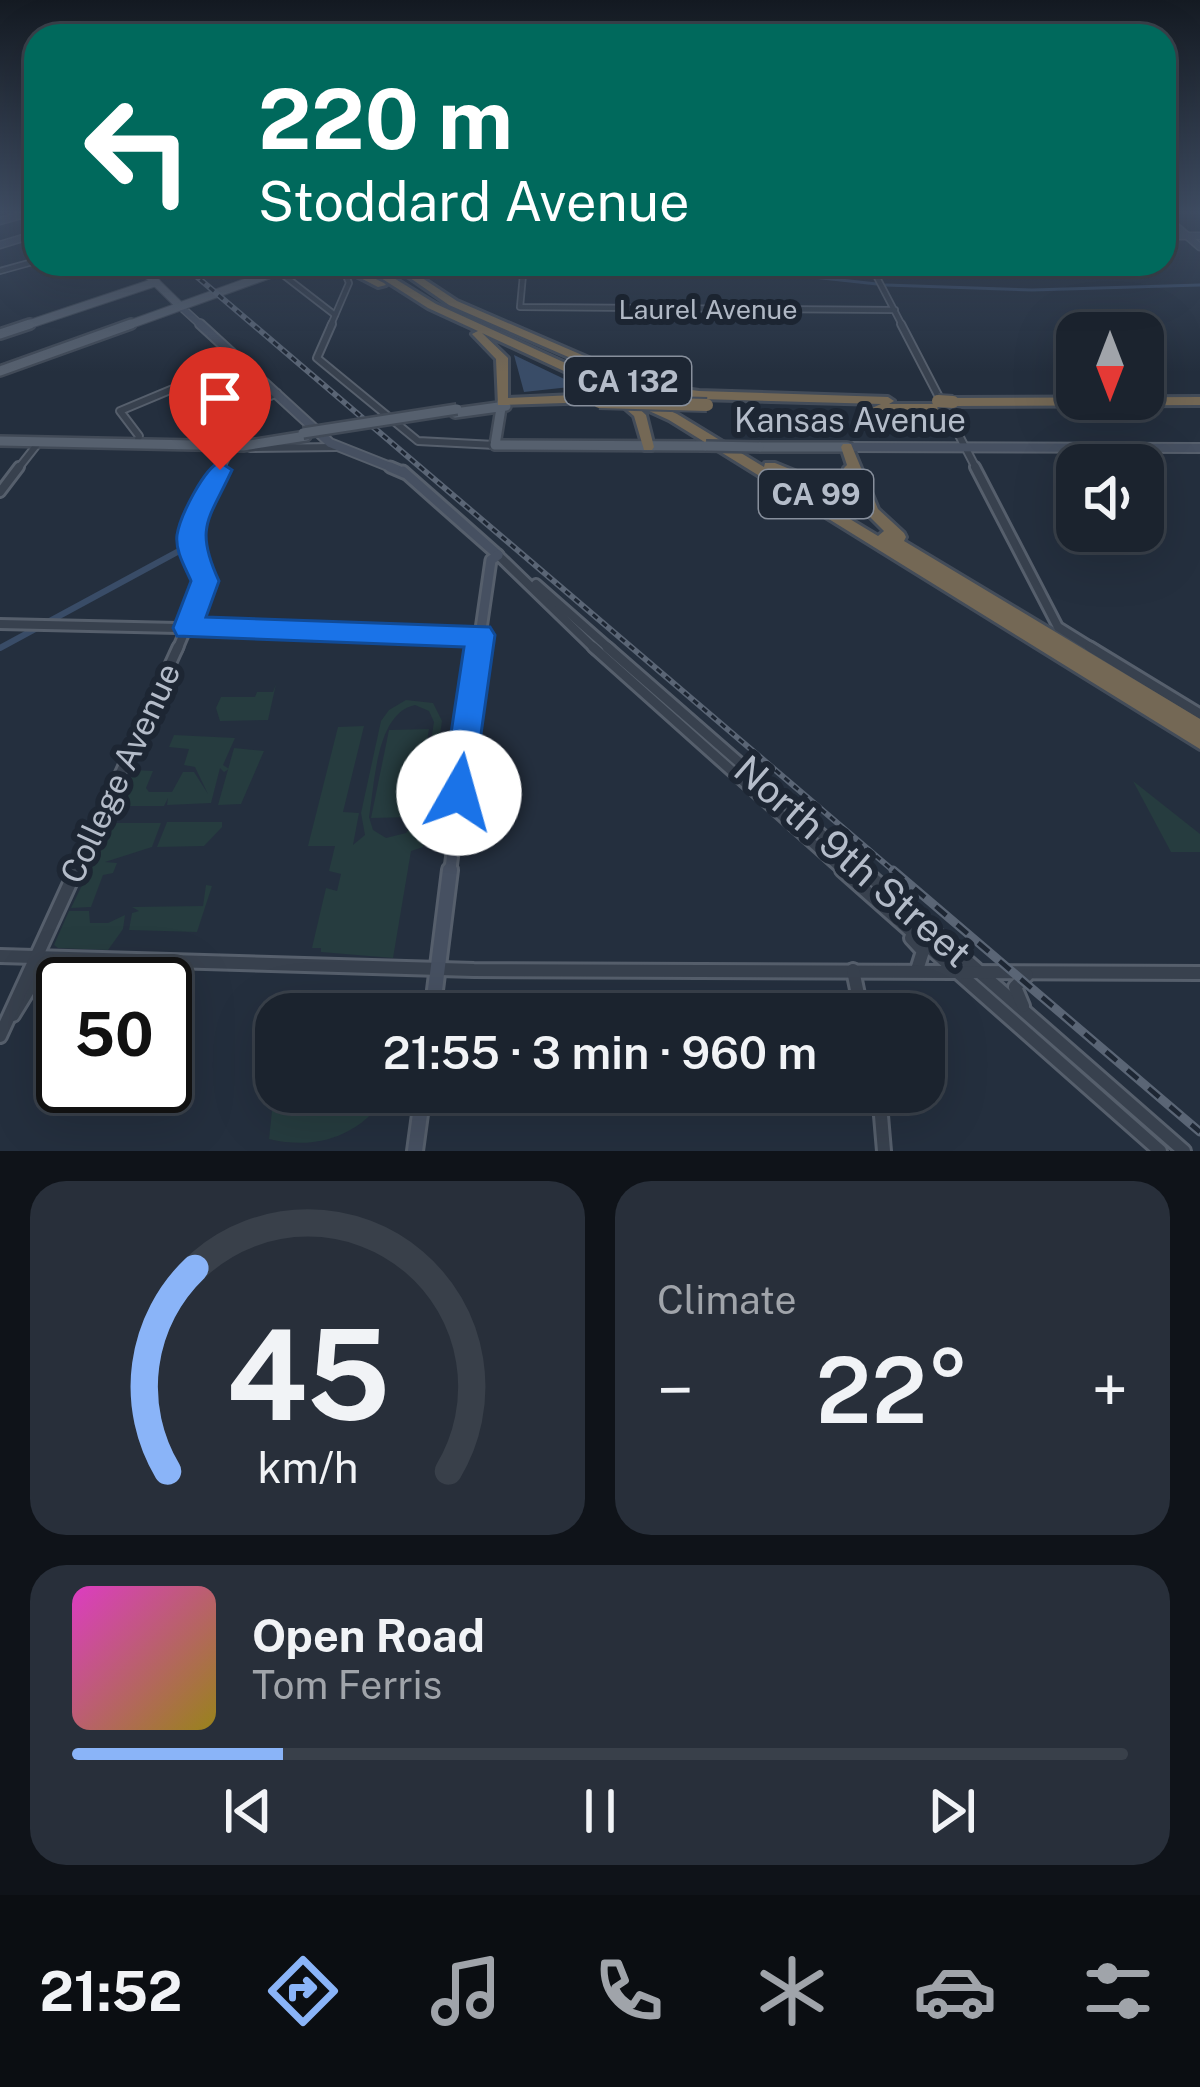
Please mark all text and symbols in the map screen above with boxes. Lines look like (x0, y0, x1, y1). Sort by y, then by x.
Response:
text: 220 m (258, 69, 513, 168)
icon: left (60, 72, 216, 228)
text: Stoddard Avenue (258, 170, 690, 233)
street label: Laurel Avenue (618, 293, 798, 325)
north arrow (1056, 312, 1164, 420)
map controls (1056, 312, 1164, 552)
pin (169, 347, 271, 470)
road number: CA 132 (565, 357, 691, 405)
icon: arrive (187, 365, 253, 431)
street label: Kansas Avenue (734, 401, 966, 439)
button: sound (1056, 444, 1164, 552)
road number: CA 99 (759, 470, 873, 518)
street label: College Avenue (52, 657, 188, 889)
position arrow (396, 730, 522, 856)
street label: North 9th Street (725, 746, 981, 976)
speed limit sign: 50 (36, 957, 192, 1113)
text: 21:55 · 3 min · 960 m (383, 1026, 817, 1079)
text: Climate (657, 1277, 797, 1323)
text: 45 (225, 1301, 390, 1448)
text: 22° (816, 1337, 969, 1443)
text: − (657, 1351, 694, 1429)
text: + (1091, 1351, 1128, 1429)
text: km/h (257, 1442, 358, 1493)
text: Open Road (252, 1609, 485, 1662)
text: Tom Ferris (252, 1662, 442, 1708)
icon: previous (215, 1778, 281, 1844)
icon: pause (567, 1778, 633, 1844)
icon: next (919, 1778, 985, 1844)
icon: directions (261, 1949, 345, 2033)
icon: music (424, 1949, 508, 2033)
icon: phone (587, 1949, 671, 2033)
icon: climate (750, 1949, 834, 2033)
icon: car (913, 1949, 997, 2033)
icon: filters (1076, 1949, 1160, 2033)
text: 21:52 (40, 1960, 182, 2023)

